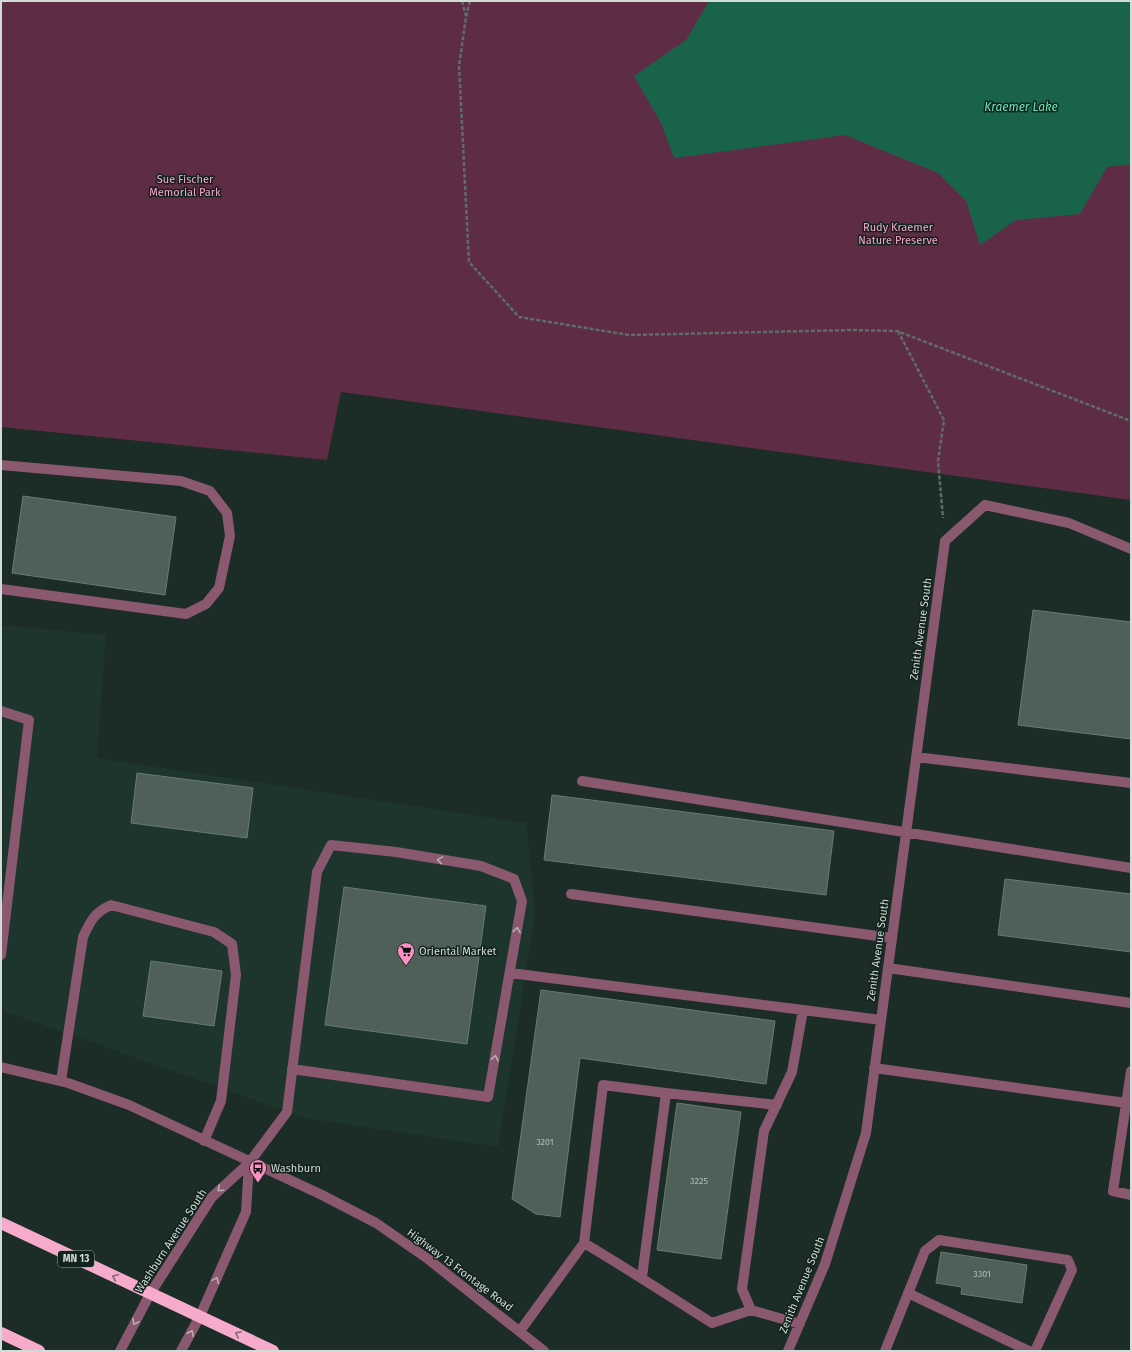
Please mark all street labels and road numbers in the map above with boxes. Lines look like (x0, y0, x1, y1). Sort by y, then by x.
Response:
street label: Zenith Avenue South (907, 577, 935, 681)
street label: Zenith Avenue South (864, 898, 892, 1002)
street label: Washburn Avenue South (132, 1187, 210, 1295)
street label: Highway 13 Frontage Road (404, 1226, 516, 1314)
street label: Zenith Avenue South (777, 1235, 827, 1335)
road number: MN 13 (58, 1251, 94, 1267)

